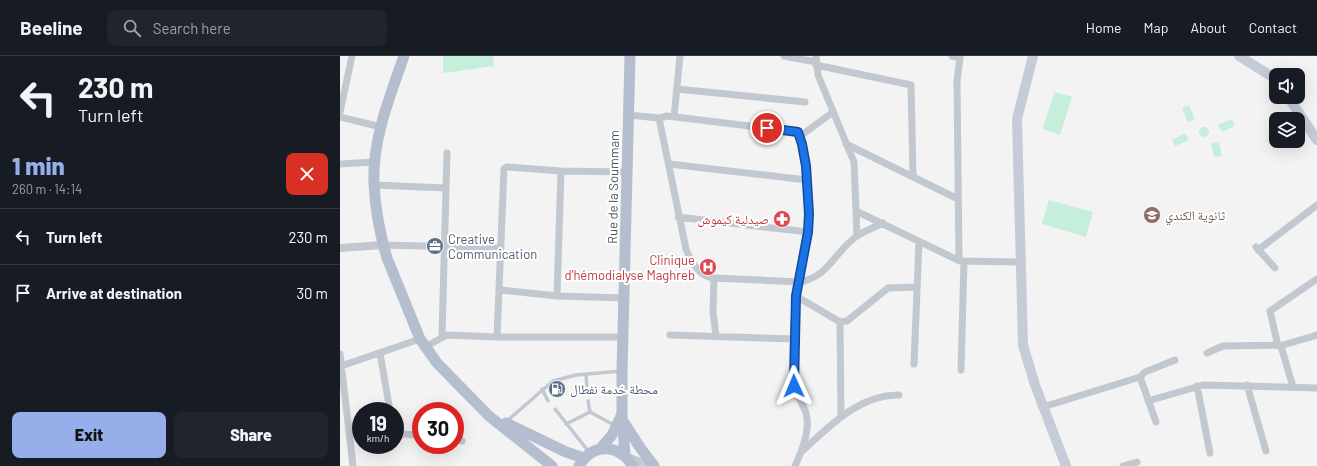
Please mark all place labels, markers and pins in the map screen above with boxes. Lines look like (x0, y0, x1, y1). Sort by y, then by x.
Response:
pin (750, 111, 784, 145)
school or university icon: ثانوية الكندي (1142, 205, 1162, 225)
place label: ثانوية الكندي (1165, 207, 1226, 226)
pharmacy icon: صيدلية كيموش (772, 209, 792, 229)
place label: صيدلية كيموش (697, 211, 769, 228)
place label: Creative Communication (448, 231, 537, 262)
office icon: Creative Communication (425, 236, 445, 256)
place label: Clinique d'hémodialyse Maghreb (565, 252, 695, 283)
hospital icon: Clinique d'hémodialyse Maghreb (698, 257, 718, 277)
fuel station icon: محطة خدمة نفطال (547, 379, 567, 399)
place label: محطة خدمة نفطال (570, 381, 658, 398)

